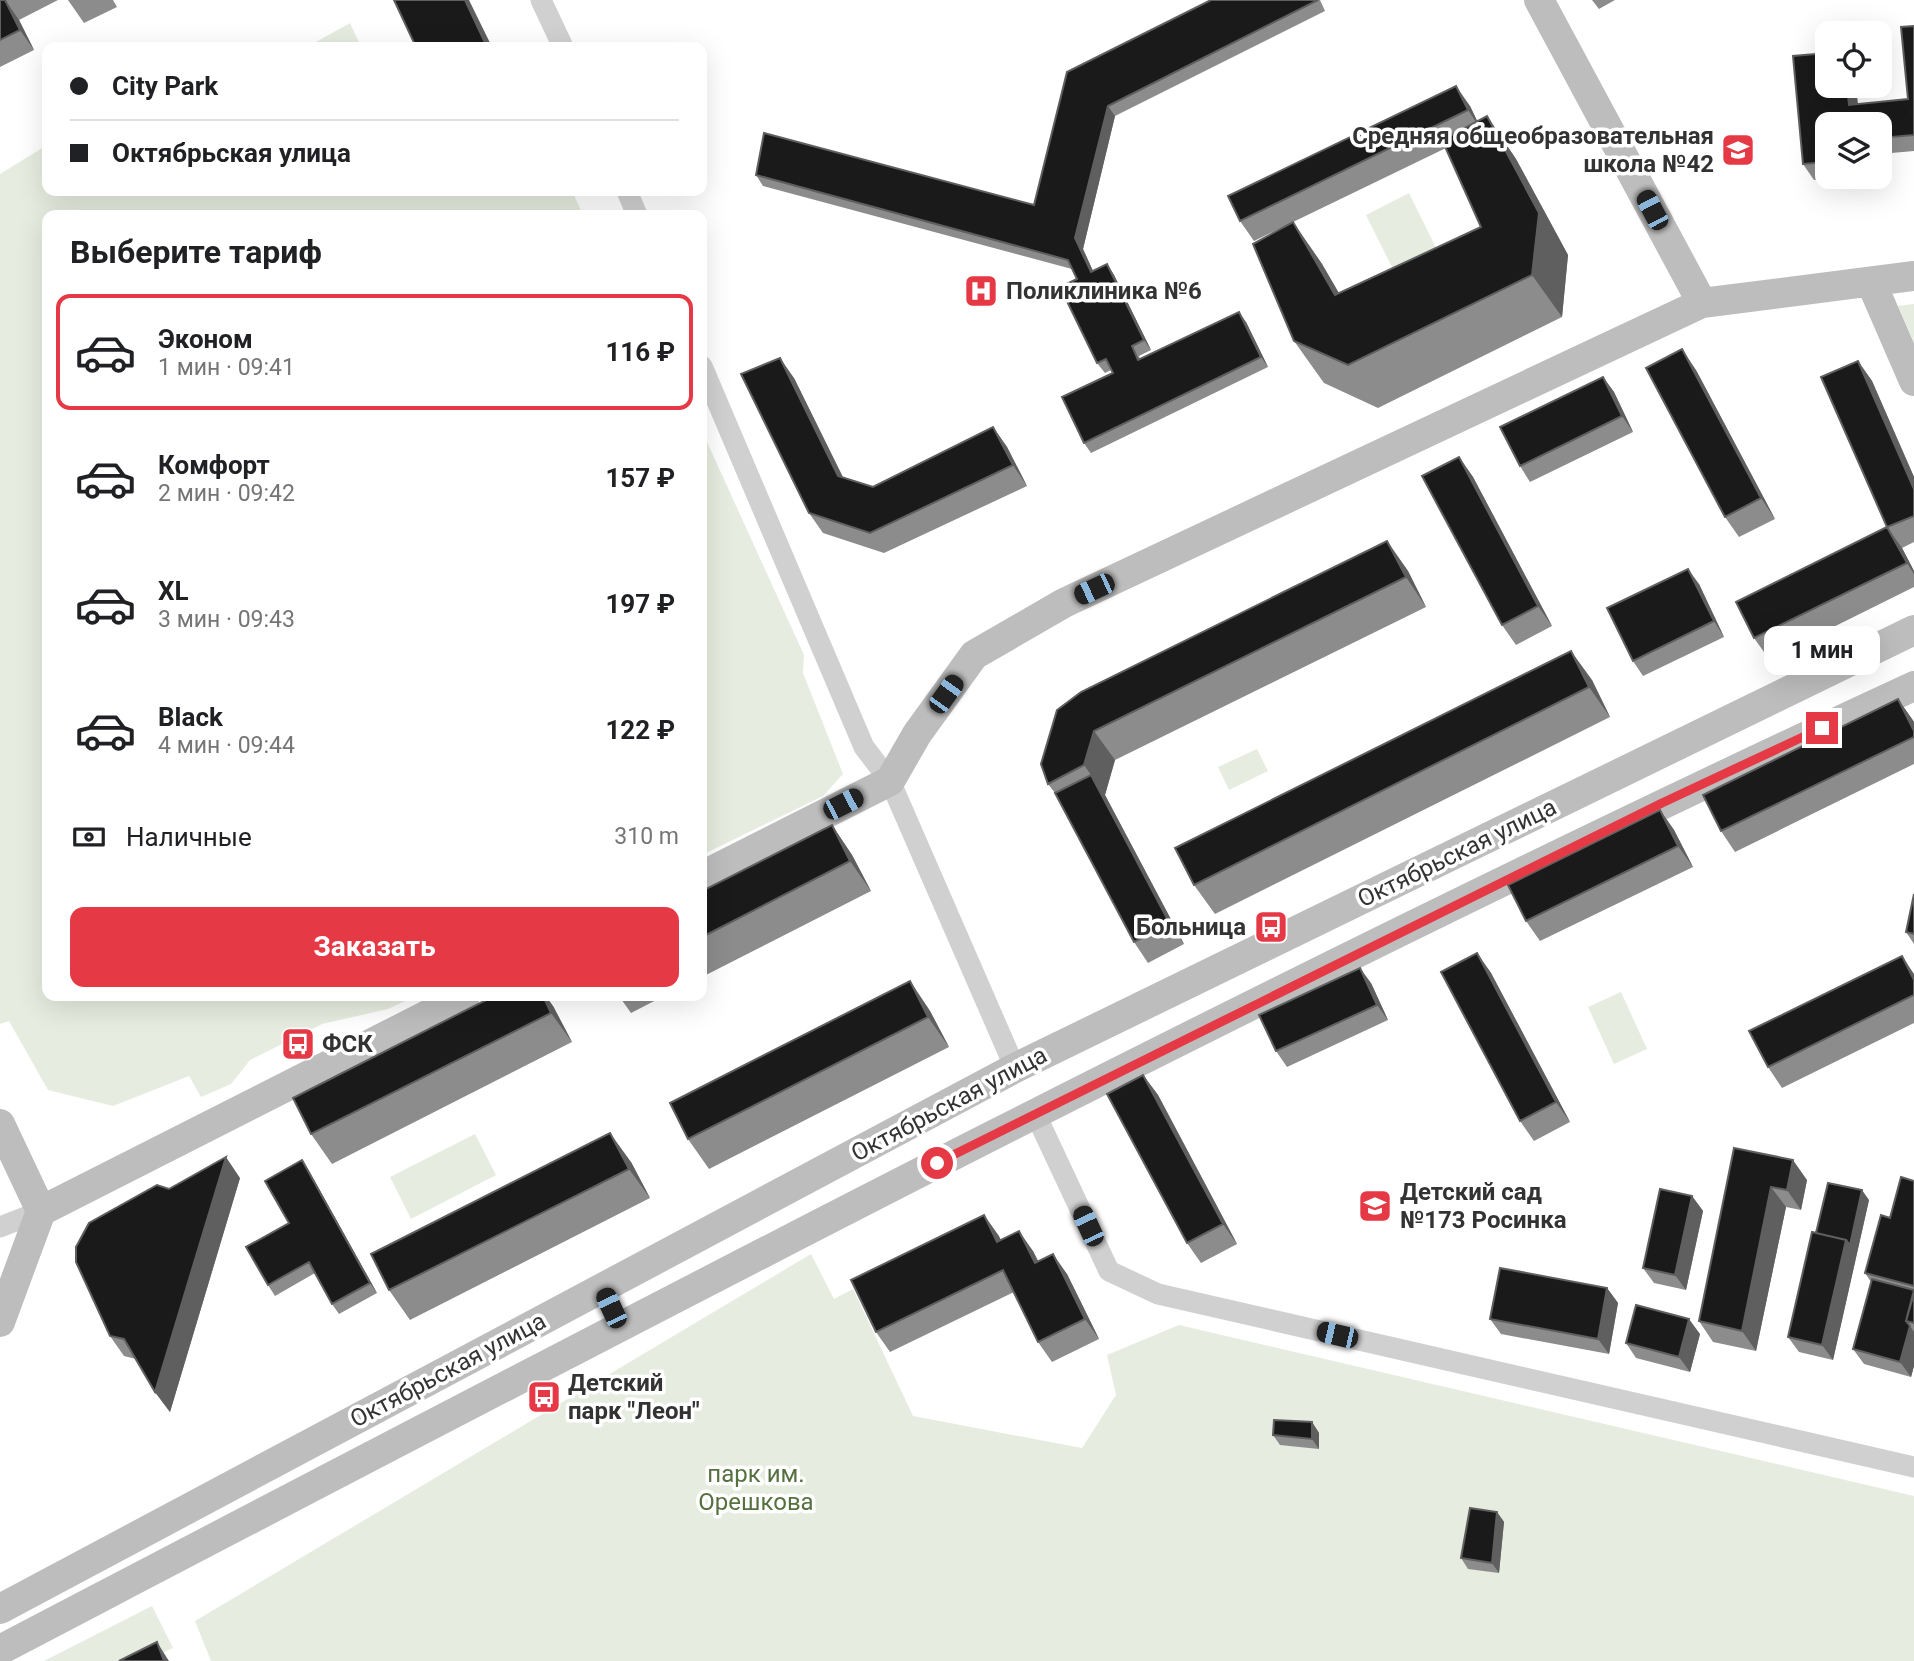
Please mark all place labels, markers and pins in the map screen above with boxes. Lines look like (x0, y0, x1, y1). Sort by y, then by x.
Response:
place label: Средняя общеобразовательная школа №42 (1352, 122, 1714, 178)
school or university icon: Средняя общеобразовательная школа №42 (1719, 131, 1757, 169)
hospital icon: Поликлиника №6 (962, 272, 1000, 310)
place label: Поликлиника №6 (1006, 277, 1202, 305)
bus stop icon: Больница (1252, 908, 1290, 946)
place label: Больница (1136, 913, 1246, 941)
bus stop icon: ФСК (279, 1025, 317, 1063)
place label: ФСК (322, 1030, 373, 1058)
place label: Детский сад №173 Росинка (1400, 1178, 1567, 1234)
school or university icon: Детский сад №173 Росинка (1356, 1187, 1394, 1225)
place label: Детский парк "Леон" (568, 1369, 700, 1425)
bus stop icon: Детский парк "Леон" (525, 1378, 563, 1416)

